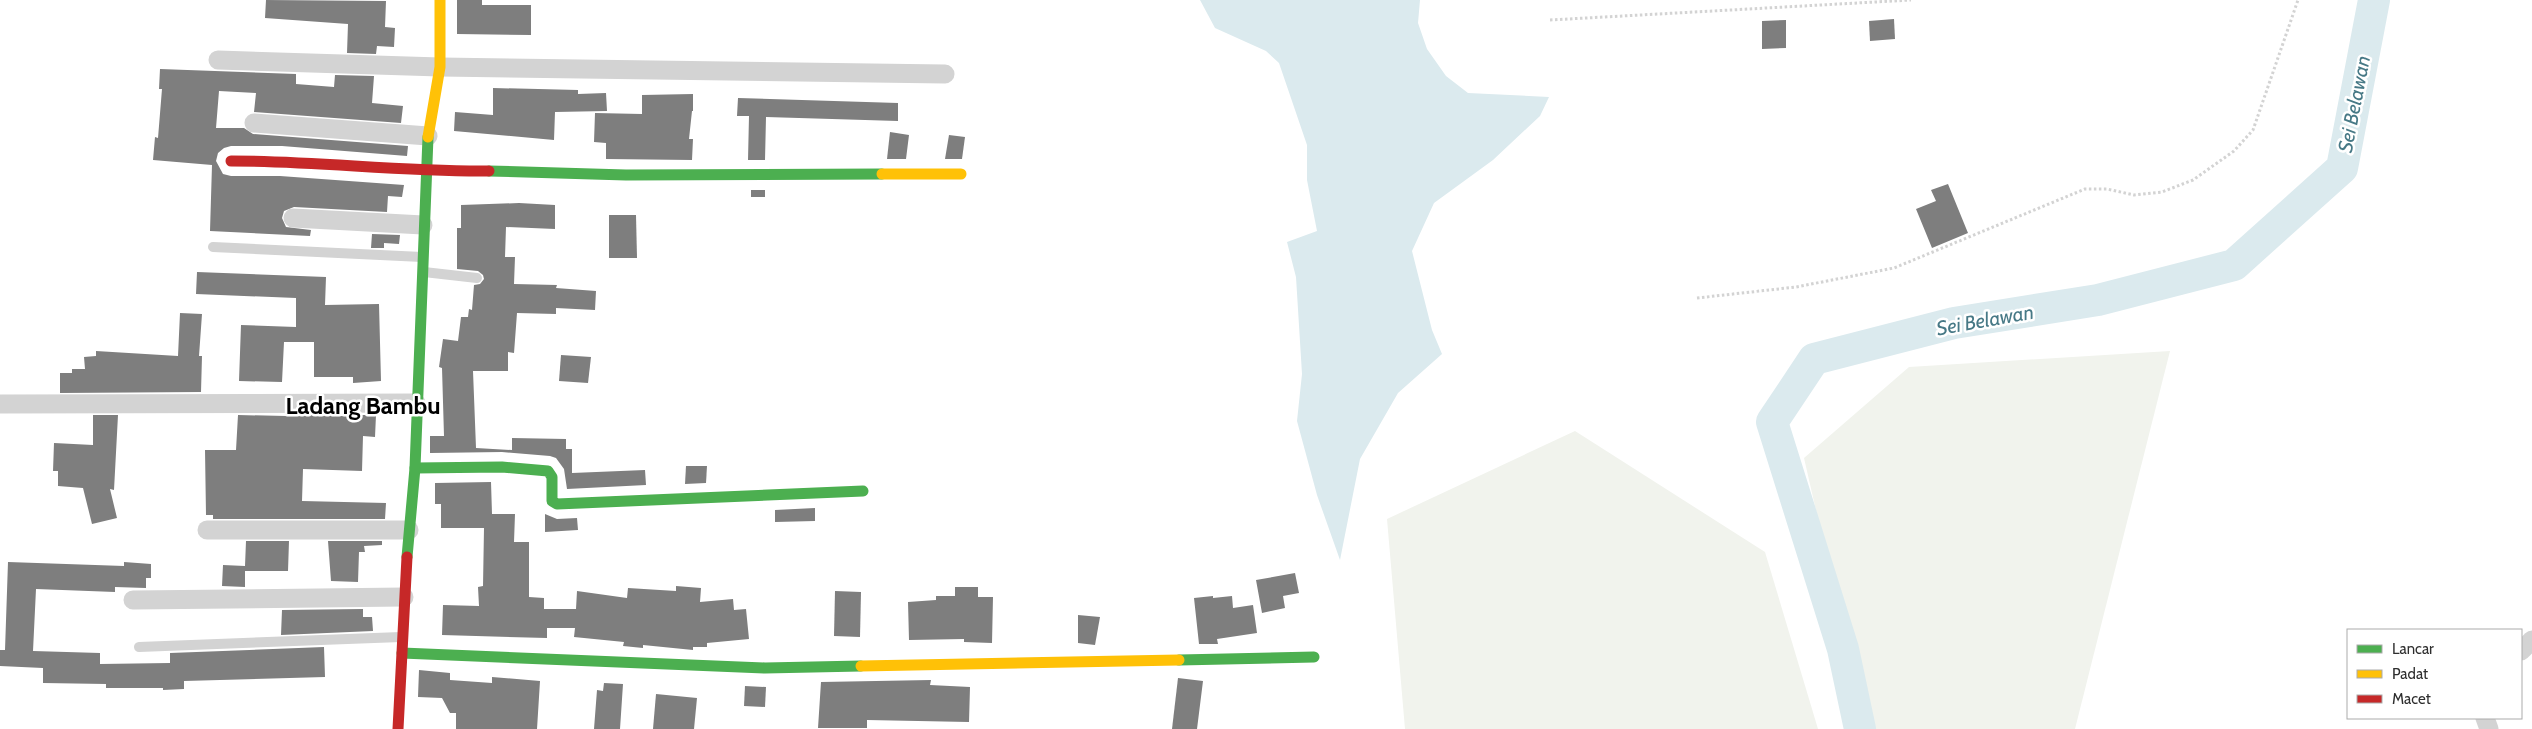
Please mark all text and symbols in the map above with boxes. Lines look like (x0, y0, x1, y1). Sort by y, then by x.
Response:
water label: Sei Belawan (2333, 53, 2375, 155)
water label: Sei Belawan (1935, 300, 2035, 340)
district label: Ladang Bambu (285, 391, 441, 420)
legend (2347, 629, 2522, 719)
text: Lancar (2392, 640, 2434, 658)
text: Padat (2392, 665, 2428, 683)
text: Macet (2392, 690, 2431, 708)

